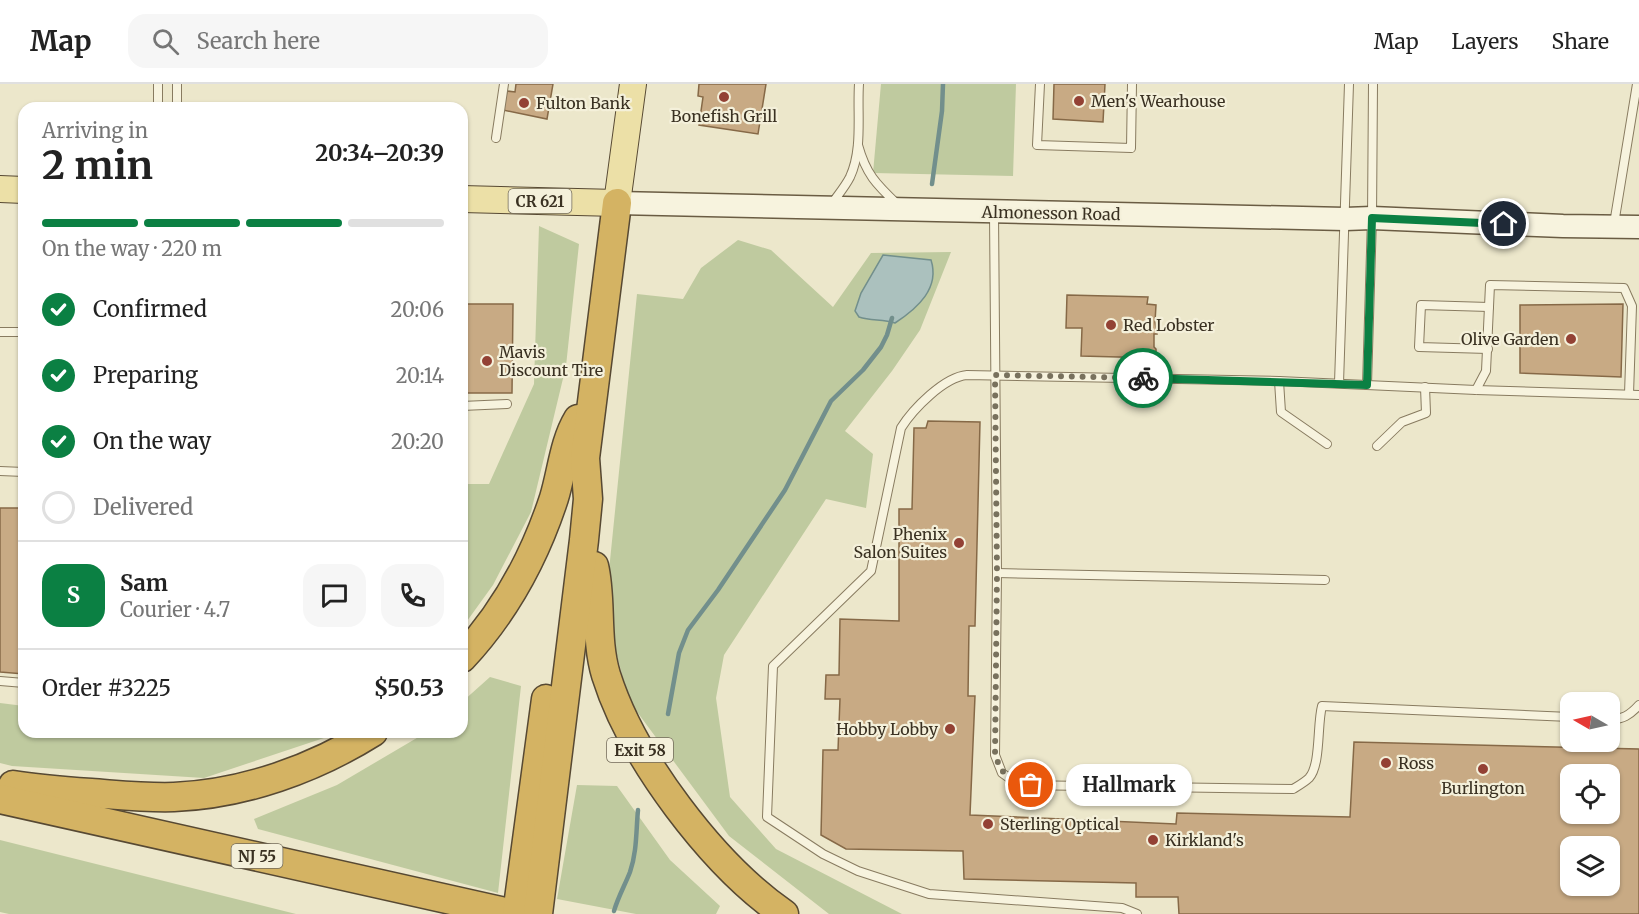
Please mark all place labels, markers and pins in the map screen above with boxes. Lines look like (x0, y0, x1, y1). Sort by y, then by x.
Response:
marker: Bonefish Grill (717, 90, 731, 104)
place label: Men's Wearhouse (1091, 91, 1225, 111)
place label: Fulton Bank (536, 93, 631, 113)
marker: Men's Wearhouse (1072, 94, 1086, 108)
marker: Fulton Bank (517, 96, 531, 110)
place label: Bonefish Grill (671, 106, 777, 126)
pin (1478, 198, 1529, 249)
place label: Red Lobster (1123, 315, 1214, 335)
marker: Red Lobster (1104, 318, 1118, 332)
place label: Olive Garden (1461, 329, 1559, 349)
marker: Olive Garden (1564, 332, 1578, 346)
place label: Mavis Discount Tire (499, 342, 603, 380)
marker: Mavis Discount Tire (480, 354, 494, 368)
place label: Phenix Salon Suites (853, 524, 947, 562)
marker: Phenix Salon Suites (952, 536, 966, 550)
place label: Hobby Lobby (836, 719, 939, 739)
marker: Hobby Lobby (943, 722, 957, 736)
place label: Ross (1398, 753, 1434, 773)
marker: Ross (1379, 756, 1393, 770)
pin (1005, 759, 1056, 810)
marker: Burlington (1476, 762, 1490, 776)
callout: Hallmark (1067, 764, 1193, 806)
place label: Burlington (1441, 778, 1525, 798)
place label: Sterling Optical (1000, 814, 1119, 834)
marker: Sterling Optical (981, 817, 995, 831)
place label: Kirkland's (1165, 830, 1244, 850)
marker: Kirkland's (1146, 833, 1160, 847)

